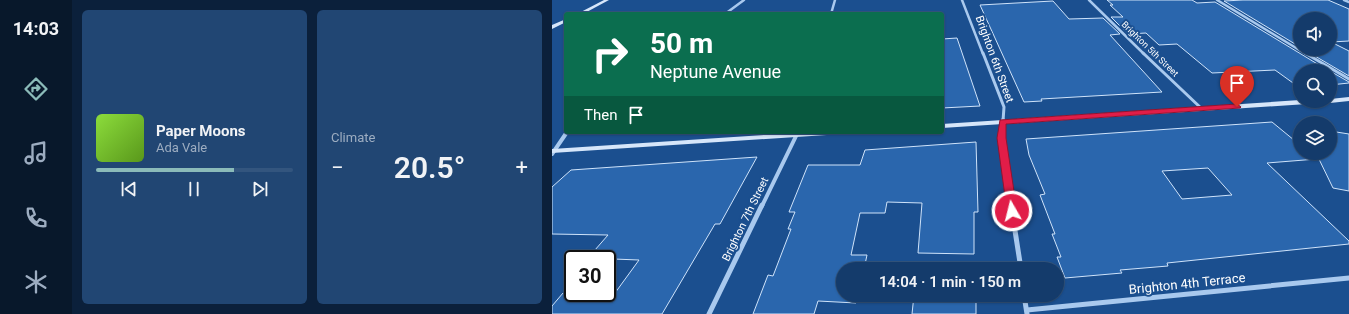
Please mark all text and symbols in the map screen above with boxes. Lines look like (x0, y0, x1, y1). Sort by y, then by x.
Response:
map controls (1293, 12, 1337, 160)
button: sound (1293, 12, 1337, 56)
street label: Brighton 6th Street (973, 14, 1016, 105)
text: 14:03 (13, 18, 59, 39)
street label: Brighton 5th Street (1120, 19, 1180, 79)
text: 50 m (650, 27, 713, 60)
icon: right (584, 28, 636, 80)
text: Neptune Avenue (650, 61, 781, 82)
button: search (1293, 64, 1337, 108)
pin (1220, 66, 1254, 107)
icon: arrive (1226, 72, 1248, 94)
icon: directions (22, 75, 50, 103)
icon: arrive (625, 104, 647, 126)
text: Then (584, 106, 617, 124)
button: layers (1293, 116, 1337, 160)
text: Paper Moons (156, 122, 246, 140)
text: Climate (331, 130, 375, 145)
icon: music (22, 139, 50, 167)
text: Ada Vale (156, 140, 207, 155)
text: 20.5° (394, 150, 465, 185)
text: − (331, 155, 344, 180)
text: + (516, 155, 528, 180)
street label: Brighton 7th Street (720, 175, 772, 263)
icon: previous (118, 178, 140, 200)
icon: pause (183, 178, 205, 200)
icon: next (249, 178, 271, 200)
position arrow (991, 190, 1033, 232)
icon: phone (22, 204, 50, 232)
speed limit sign: 30 (564, 250, 616, 302)
icon: climate (22, 268, 50, 296)
street label: Brighton 4th Terrace (1128, 270, 1246, 297)
text: 14:04 · 1 min · 150 m (879, 273, 1021, 291)

